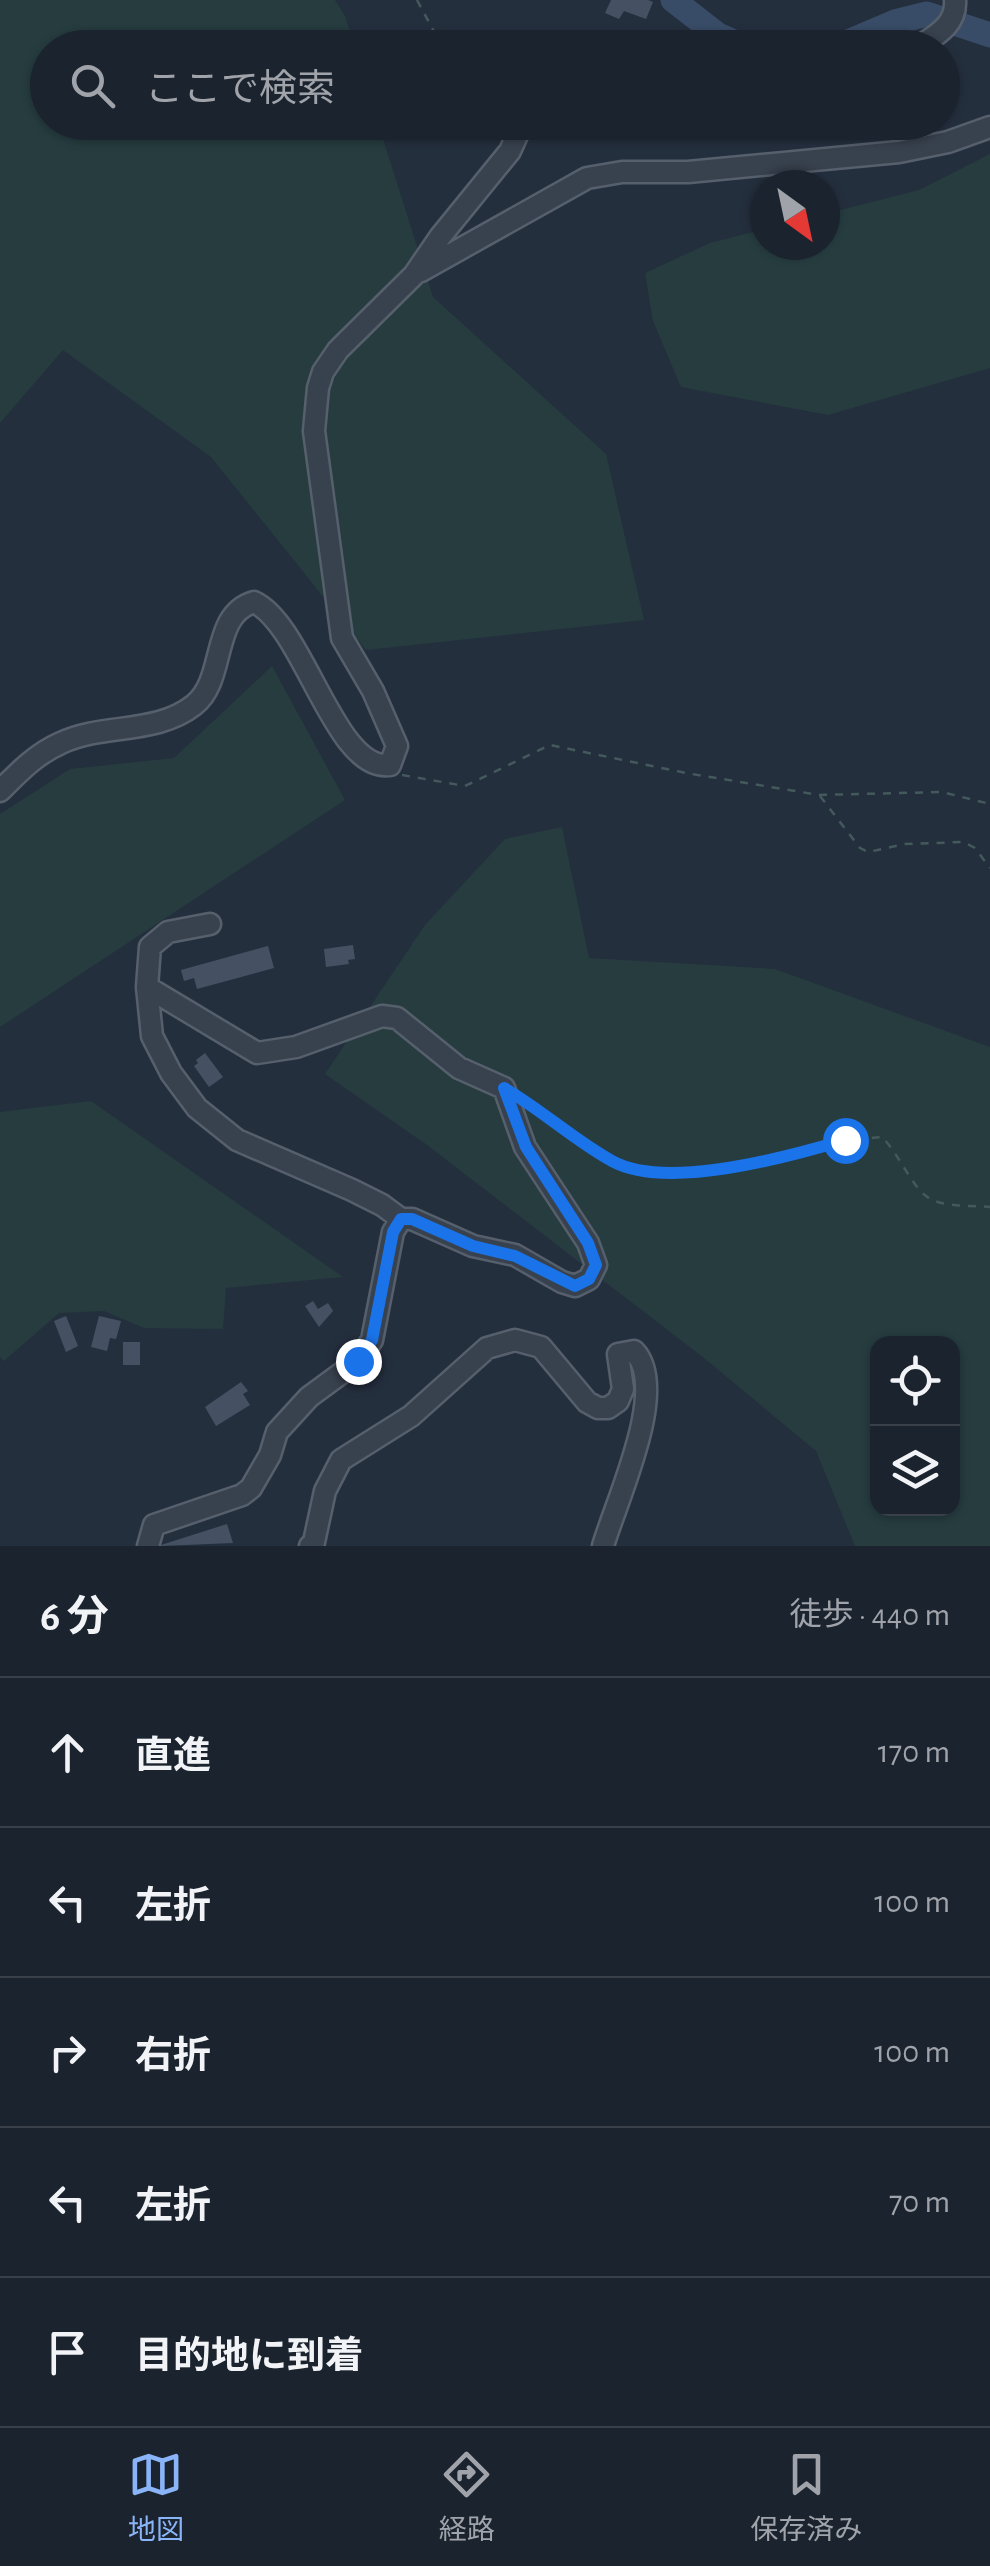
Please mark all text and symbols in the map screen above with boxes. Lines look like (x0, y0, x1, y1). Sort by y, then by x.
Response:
search box (30, 30, 960, 140)
icon: search (65, 58, 120, 113)
text: ここで検索 (145, 71, 335, 109)
north arrow (750, 170, 840, 260)
route start (823, 1118, 869, 1164)
map controls (870, 1336, 960, 1516)
button: locate (870, 1336, 960, 1426)
route end (336, 1339, 382, 1385)
button: layers (870, 1426, 960, 1516)
text: 6 分 (40, 1596, 109, 1638)
text: 徒歩 · 440 m (790, 1599, 950, 1631)
icon: ahead (40, 1725, 95, 1780)
text: 170 m (878, 1736, 950, 1768)
text: 直進 (135, 1738, 211, 1776)
icon: left (40, 1875, 95, 1930)
text: 100 m (874, 1886, 950, 1918)
text: 左折 (135, 1888, 211, 1926)
icon: right (40, 2025, 95, 2080)
text: 100 m (874, 2036, 950, 2068)
text: 右折 (135, 2038, 211, 2076)
icon: left (40, 2175, 95, 2230)
text: 70 m (889, 2186, 950, 2218)
text: 左折 (135, 2188, 211, 2226)
icon: arrive (40, 2325, 95, 2380)
text: 目的地に到着 (135, 2338, 363, 2376)
tab: 地図 (128, 2447, 184, 2548)
tab: 経路 (439, 2447, 495, 2548)
tab: 保存済み (750, 2447, 862, 2548)

